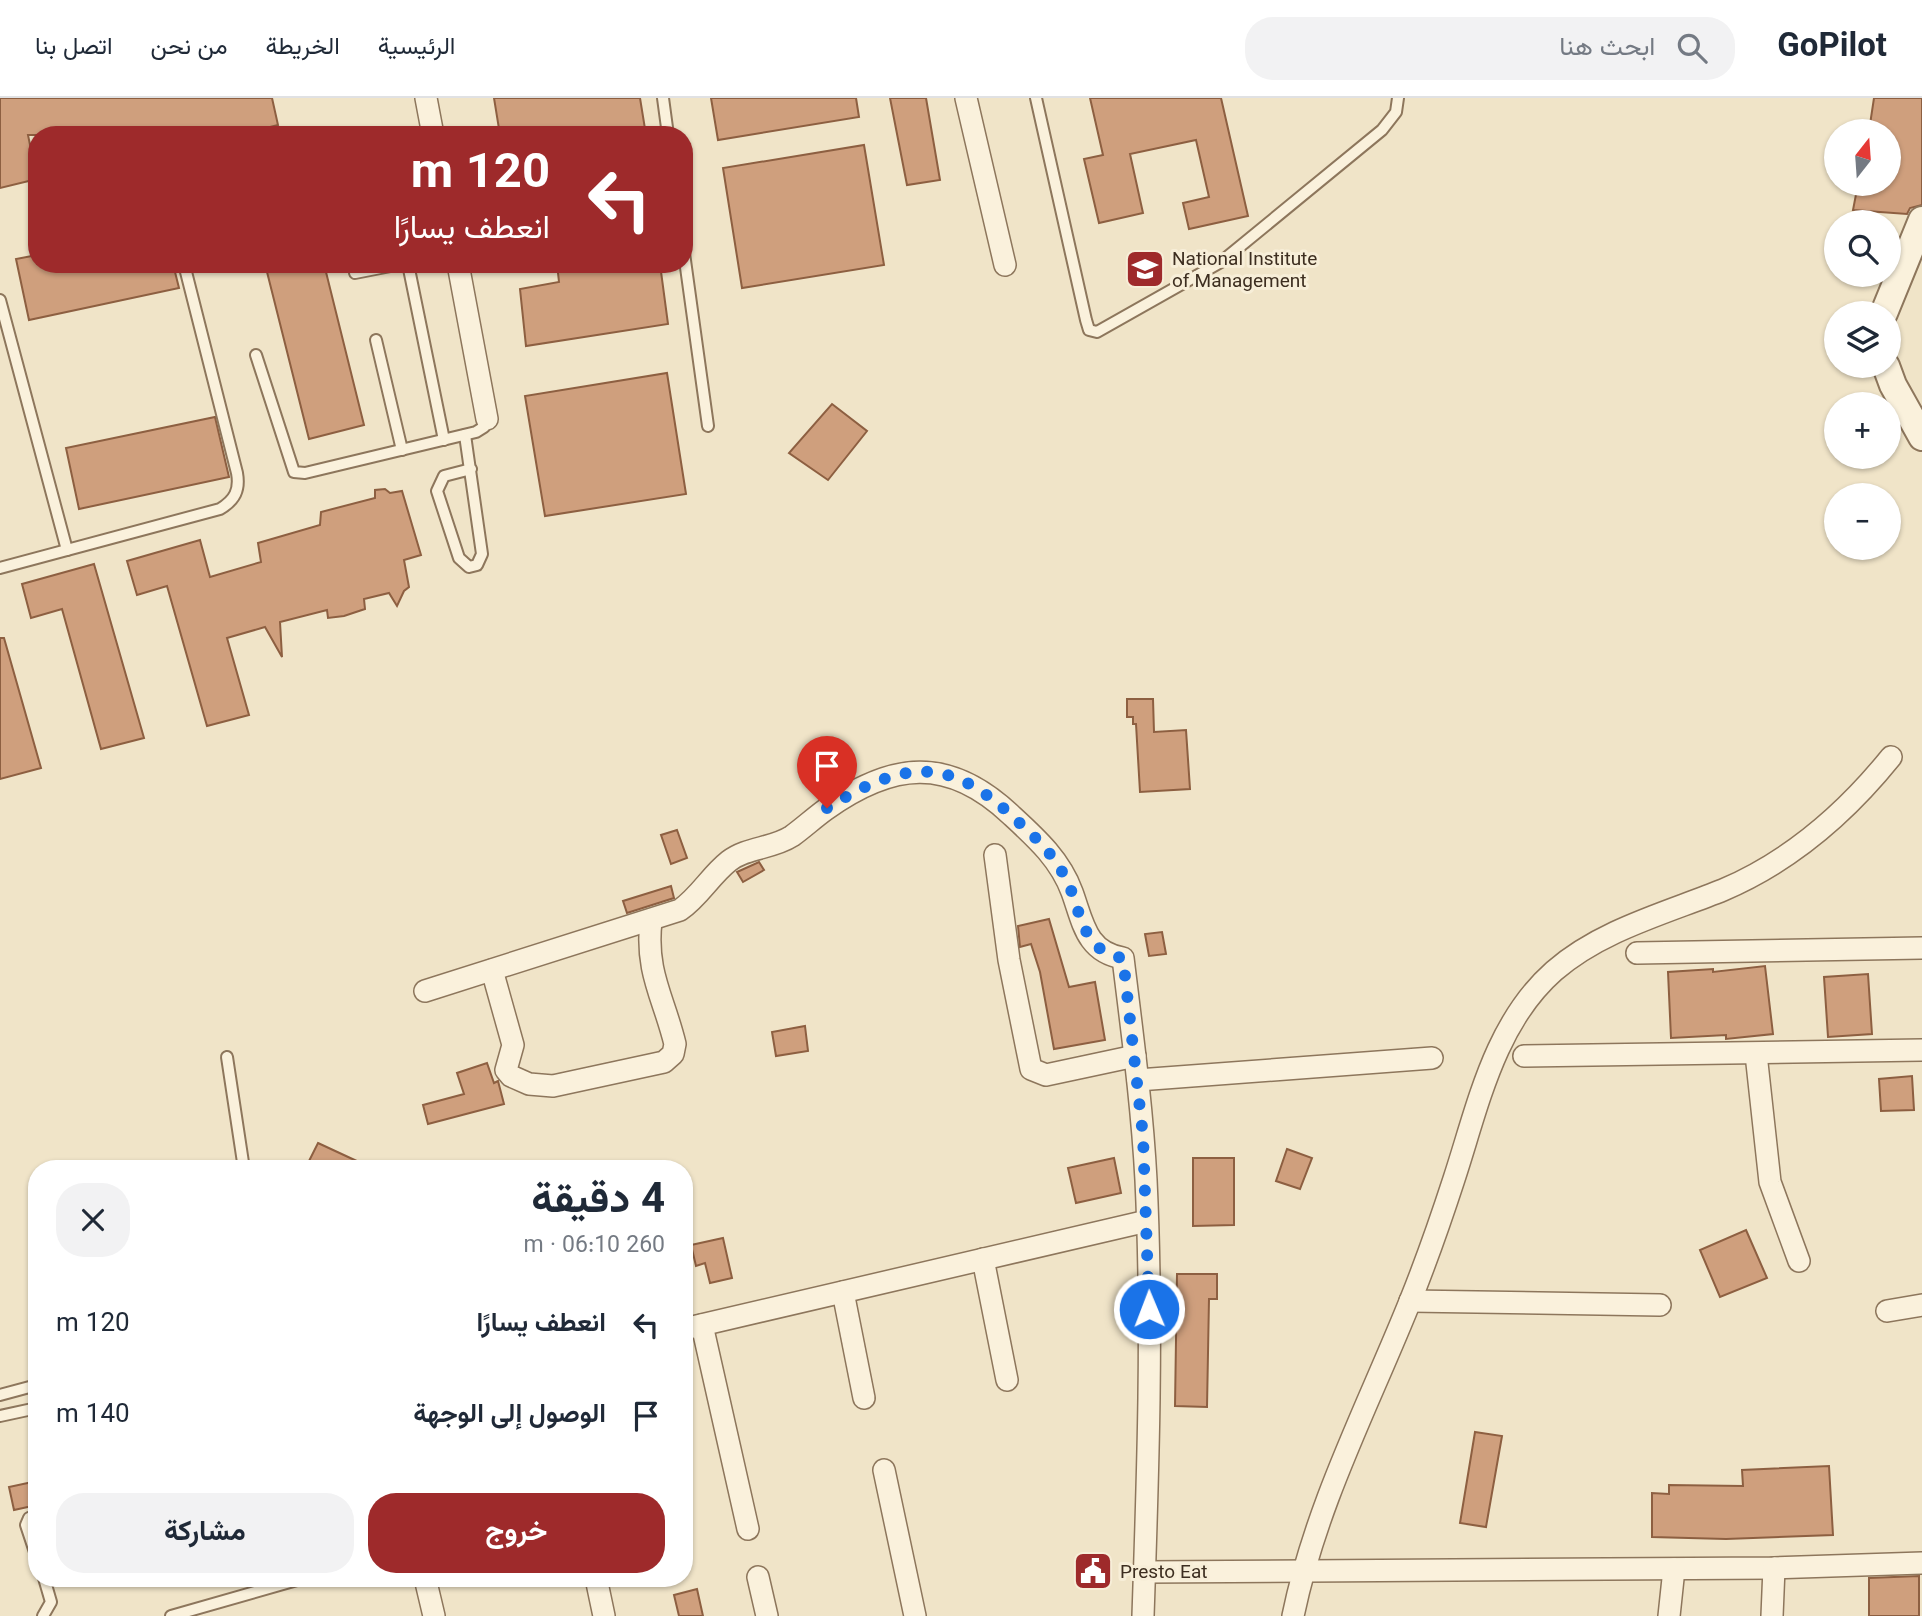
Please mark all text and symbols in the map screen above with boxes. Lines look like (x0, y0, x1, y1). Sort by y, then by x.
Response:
search box (1245, 17, 1735, 80)
text: GoPilot (1777, 22, 1887, 74)
text: ابحث هنا (1559, 28, 1655, 69)
text: اتصل بنا (35, 29, 113, 67)
text: من نحن (151, 29, 228, 67)
text: الخريطة (266, 29, 340, 67)
text: الرئيسية (378, 29, 455, 67)
icon: search (1673, 29, 1711, 67)
north arrow (1824, 119, 1900, 196)
map controls (1824, 119, 1901, 560)
text: 120 m (411, 137, 550, 213)
icon: left (574, 154, 665, 245)
text: انعطف يسارًا (394, 205, 550, 255)
button: search (1824, 210, 1901, 287)
place label: National Institute of Management (1172, 246, 1317, 297)
school or university icon: National Institute of Management (1124, 248, 1166, 290)
button: layers (1824, 301, 1901, 378)
button: + (1824, 392, 1901, 469)
button: − (1824, 483, 1901, 560)
pin (797, 736, 857, 808)
icon: arrive (808, 747, 846, 785)
text: 4 دقيقة (531, 1169, 665, 1235)
button: close (56, 1183, 130, 1257)
text: 260 m · 06:10 (524, 1228, 665, 1264)
position arrow (1112, 1272, 1186, 1346)
text: 120 m (56, 1304, 130, 1345)
text: انعطف يسارًا (476, 1304, 606, 1345)
icon: left (627, 1306, 665, 1344)
text: 140 m (56, 1395, 130, 1436)
text: الوصول إلى الوجهة (413, 1395, 606, 1436)
icon: arrive (627, 1397, 665, 1435)
button: مشاركة (56, 1493, 354, 1573)
button: خروج (368, 1493, 665, 1573)
public building icon: Presto Eat (1072, 1550, 1114, 1592)
place label: Presto Eat (1120, 1559, 1207, 1588)

